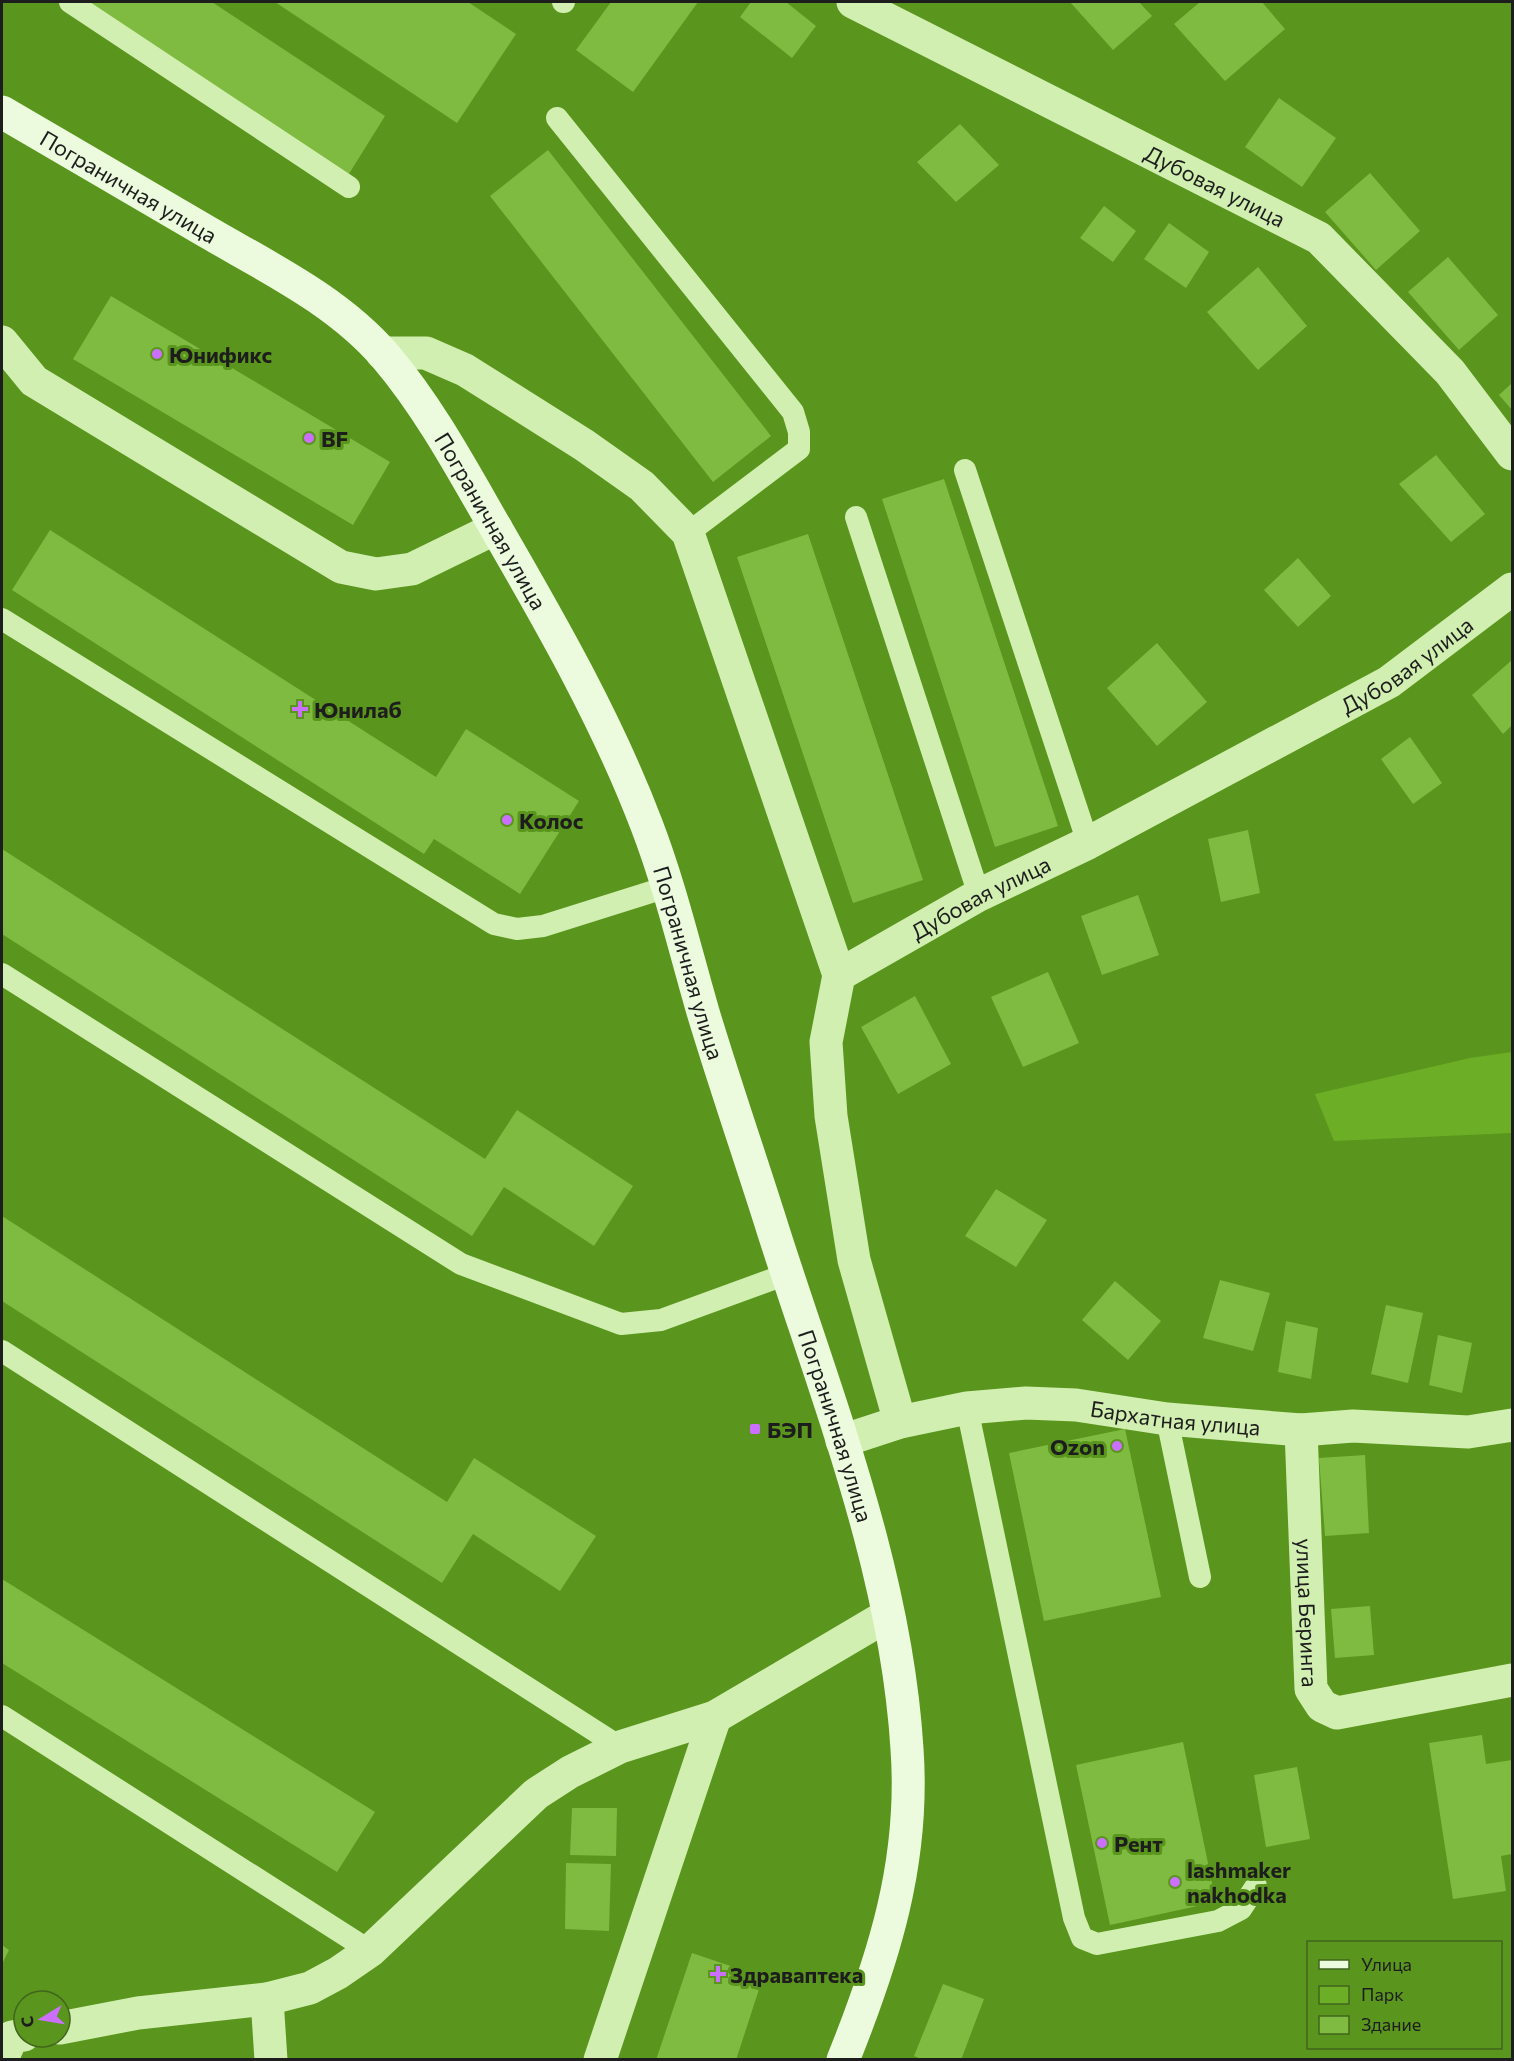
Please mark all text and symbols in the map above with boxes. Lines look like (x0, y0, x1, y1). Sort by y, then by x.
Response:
street label: Пограничная улица (36, 124, 222, 248)
street label: Дубовая улица (1140, 139, 1290, 232)
place label: Юнификс (169, 341, 272, 368)
marker: Юнификс (150, 347, 164, 361)
place label: BF (321, 425, 348, 452)
street label: Пограничная улица (430, 427, 553, 614)
marker: BF (302, 431, 316, 445)
street label: Дубовая улица (1336, 610, 1478, 719)
place label: Юнилаб (314, 696, 402, 723)
marker: Юнилаб (291, 700, 309, 718)
place label: Колос (519, 807, 583, 834)
marker: Колос (500, 813, 514, 827)
street label: Дубовая улица (905, 850, 1054, 945)
street label: Пограничная улица (648, 862, 730, 1063)
street label: Пограничная улица (793, 1326, 879, 1525)
street label: Бархатная улица (1088, 1394, 1262, 1440)
place label: БЭП (767, 1416, 813, 1443)
marker: БЭП (748, 1422, 762, 1436)
place label: Ozon (1050, 1433, 1105, 1460)
marker: Ozon (1110, 1439, 1124, 1453)
street label: улица Беринга (1292, 1538, 1324, 1688)
place label: Рент (1114, 1830, 1163, 1857)
marker: Рент (1095, 1836, 1109, 1850)
place label: lashmaker nakhodka (1187, 1856, 1291, 1908)
marker: lashmaker nakhodka (1168, 1875, 1182, 1889)
legend (1307, 1941, 1502, 2049)
text: Улица (1361, 1953, 1412, 1975)
place label: Здраваптека (730, 1961, 863, 1988)
marker: Здраваптека (711, 1967, 725, 1981)
text: Парк (1361, 1983, 1404, 2005)
north arrow (12, 1989, 72, 2049)
text: Здание (1361, 2013, 1421, 2035)
text: С (16, 2015, 37, 2029)

